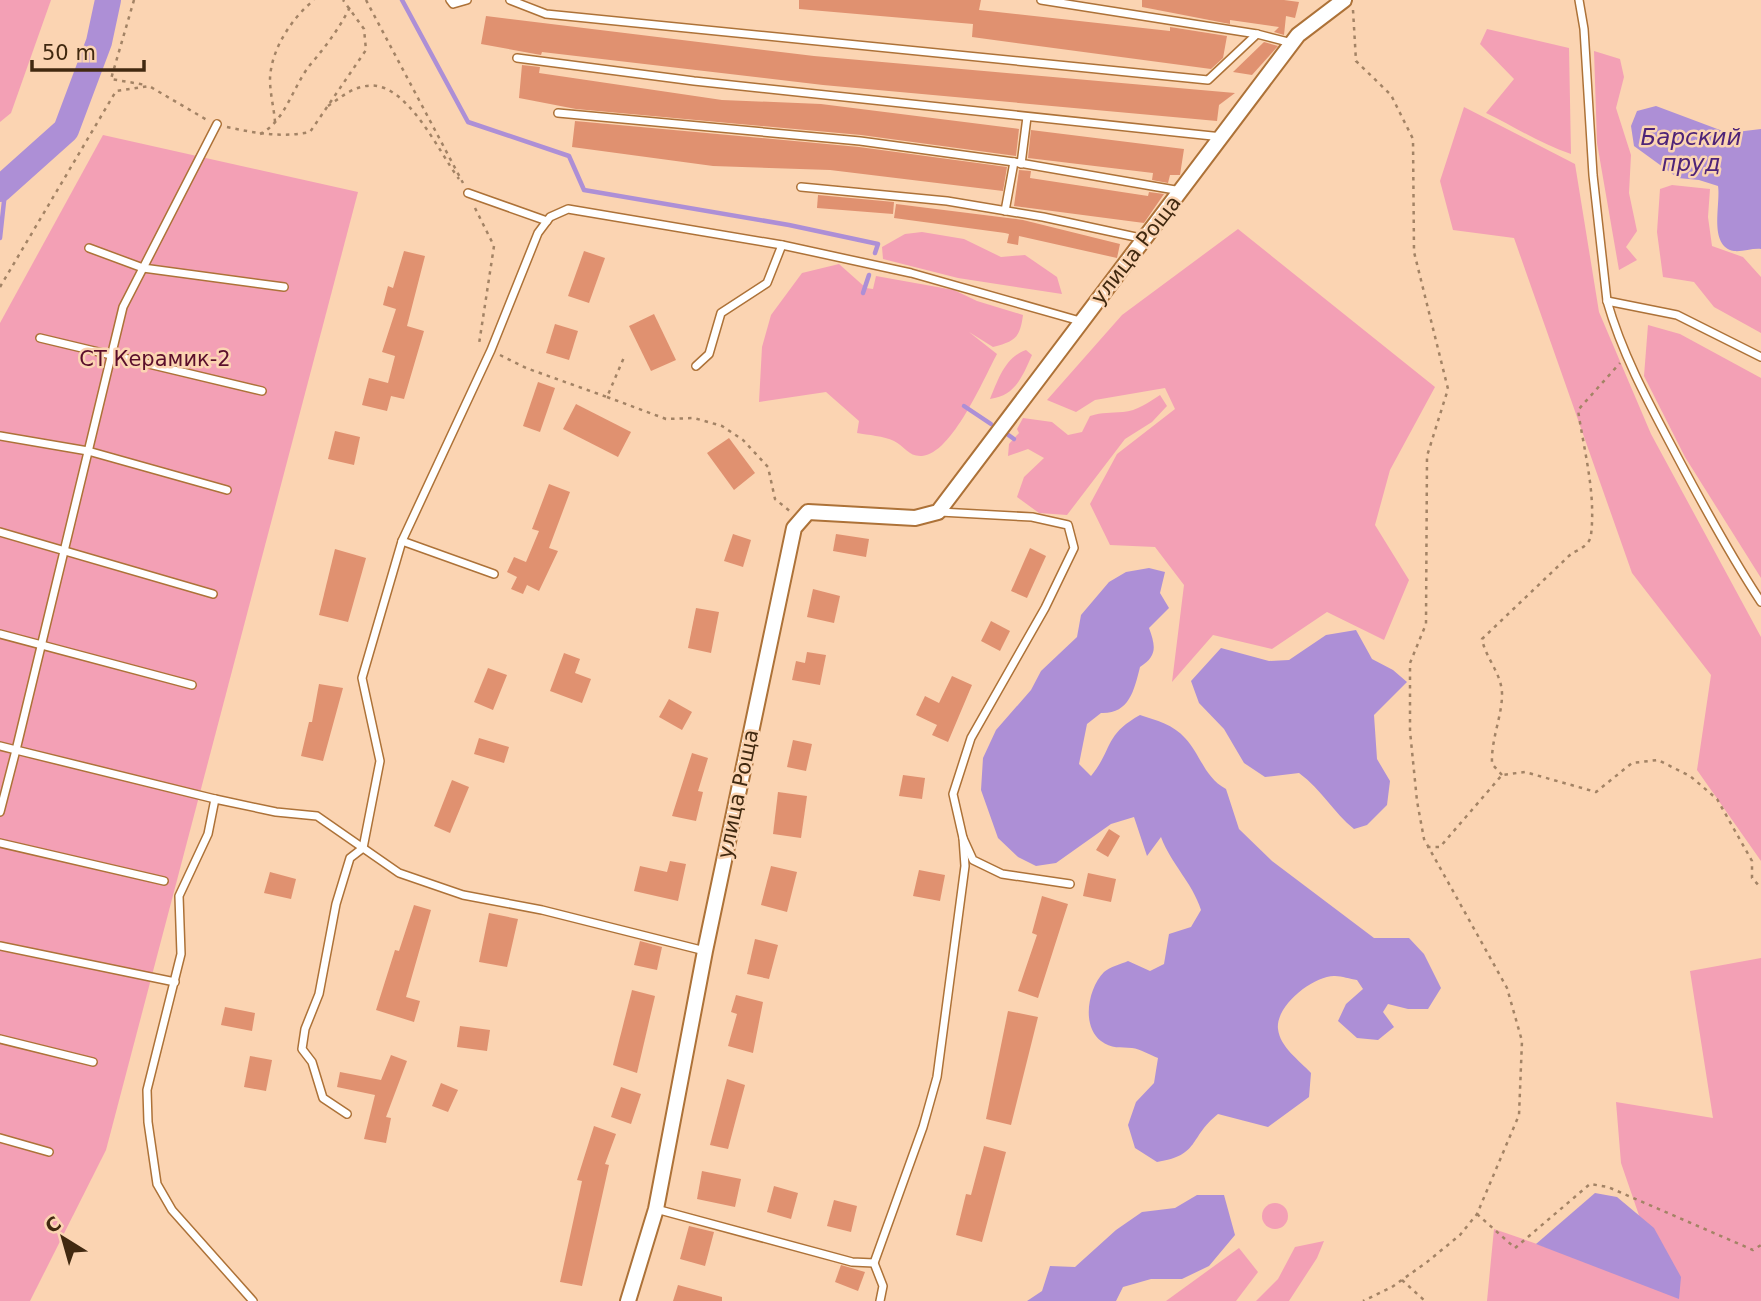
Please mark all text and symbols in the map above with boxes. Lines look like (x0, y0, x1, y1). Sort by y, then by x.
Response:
scale bar (32, 28, 144, 72)
text: 50 m (42, 41, 96, 65)
water label: Барский пруд (1641, 124, 1742, 176)
street label: улица Роща (1086, 191, 1186, 309)
park label: СТ Керамик-2 (79, 347, 231, 371)
street label: улица Роща (713, 727, 763, 861)
north arrow (28, 1203, 98, 1273)
text: С (41, 1211, 65, 1237)

